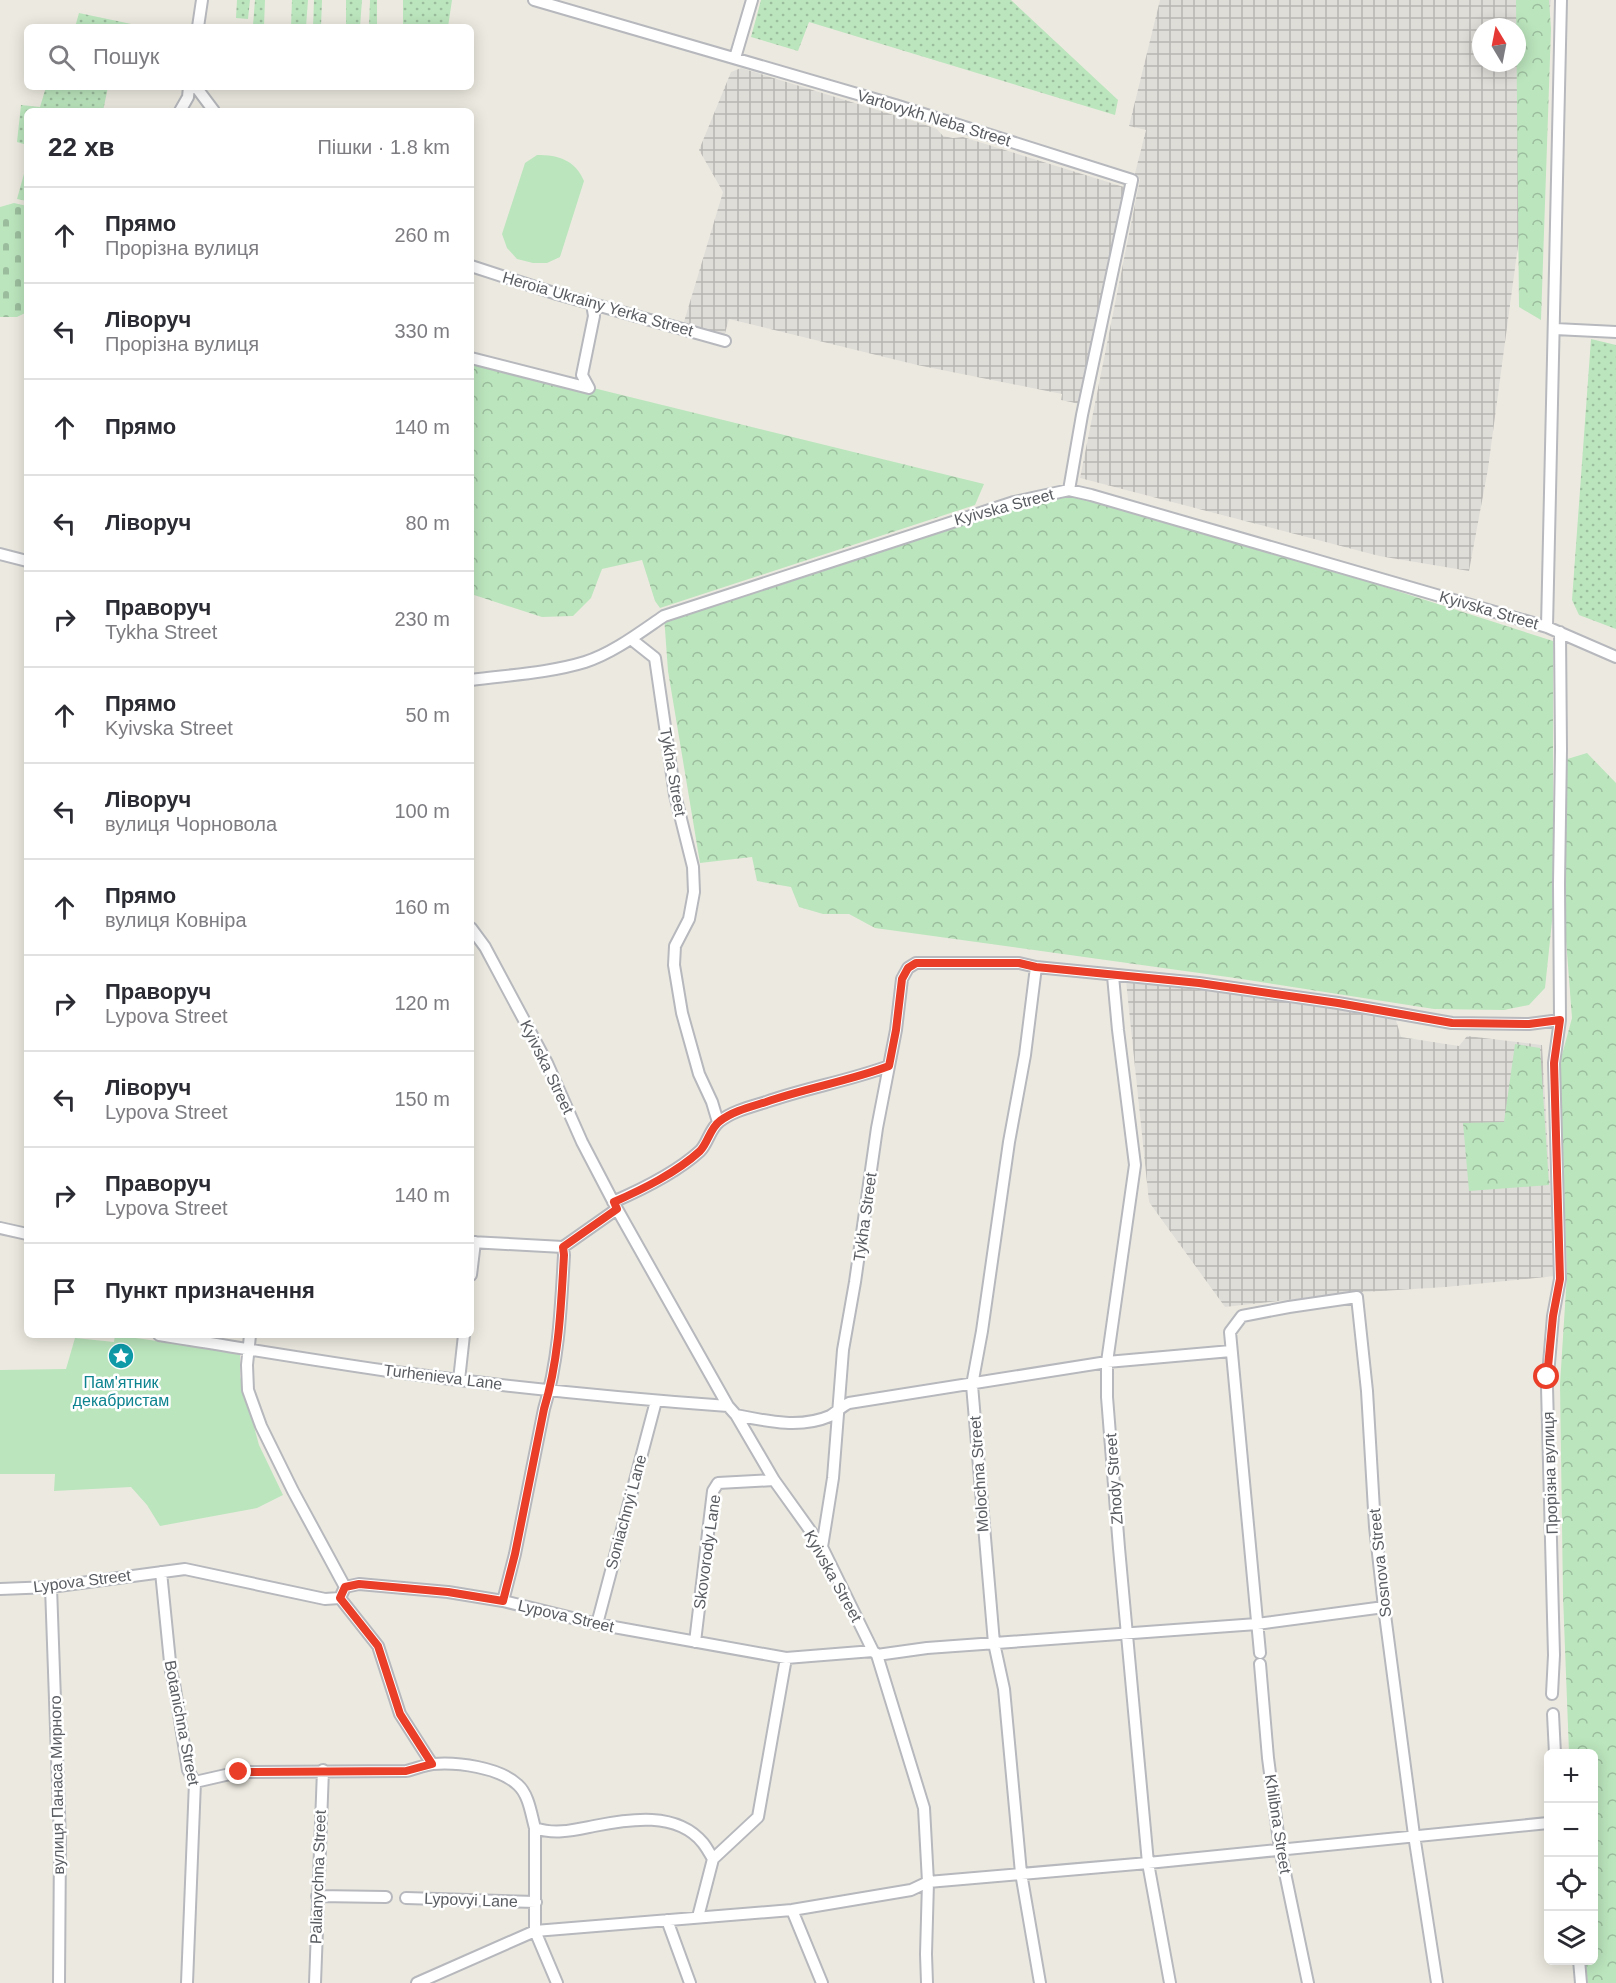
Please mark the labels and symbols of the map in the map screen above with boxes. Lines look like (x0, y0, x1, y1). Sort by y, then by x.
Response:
north arrow (1472, 18, 1526, 72)
street label: Vartovykh Neba Street (855, 87, 1013, 150)
street label: Heroia Ukrainy Yerka Street (501, 269, 696, 340)
street label: Kyivska Street (952, 485, 1056, 528)
street label: Kyivska Street (1438, 588, 1541, 632)
street label: Tykha Street (657, 726, 689, 818)
street label: Kyivska Street (517, 1017, 577, 1117)
street label: Tykha Street (850, 1171, 880, 1263)
place icon: Пам'ятник декабристам (106, 1341, 136, 1371)
street label: Turhenieva Lane (383, 1361, 503, 1393)
route start (1533, 1363, 1559, 1389)
place label: Пам'ятник декабристам (73, 1374, 169, 1409)
street label: Прорізна вулиця (1539, 1411, 1561, 1535)
street label: Molochna Street (966, 1415, 992, 1533)
street label: Zhody Street (1102, 1432, 1126, 1525)
street label: Soniachnyi Lane (602, 1453, 650, 1571)
street label: Skovorody Lane (691, 1493, 723, 1610)
street label: Sosnova Street (1366, 1507, 1394, 1618)
street label: Kyivska Street (801, 1527, 865, 1625)
street label: Lypova Street (32, 1567, 132, 1595)
street label: Lypova Street (516, 1597, 616, 1635)
street label: Botanichna Street (162, 1659, 203, 1788)
street label: вулиця Панаса Мирного (47, 1695, 67, 1875)
route end (225, 1758, 251, 1784)
street label: Khlibna Street (1262, 1773, 1294, 1876)
street label: Palianychna Street (307, 1809, 329, 1944)
street label: Lypovyi Lane (424, 1890, 518, 1910)

